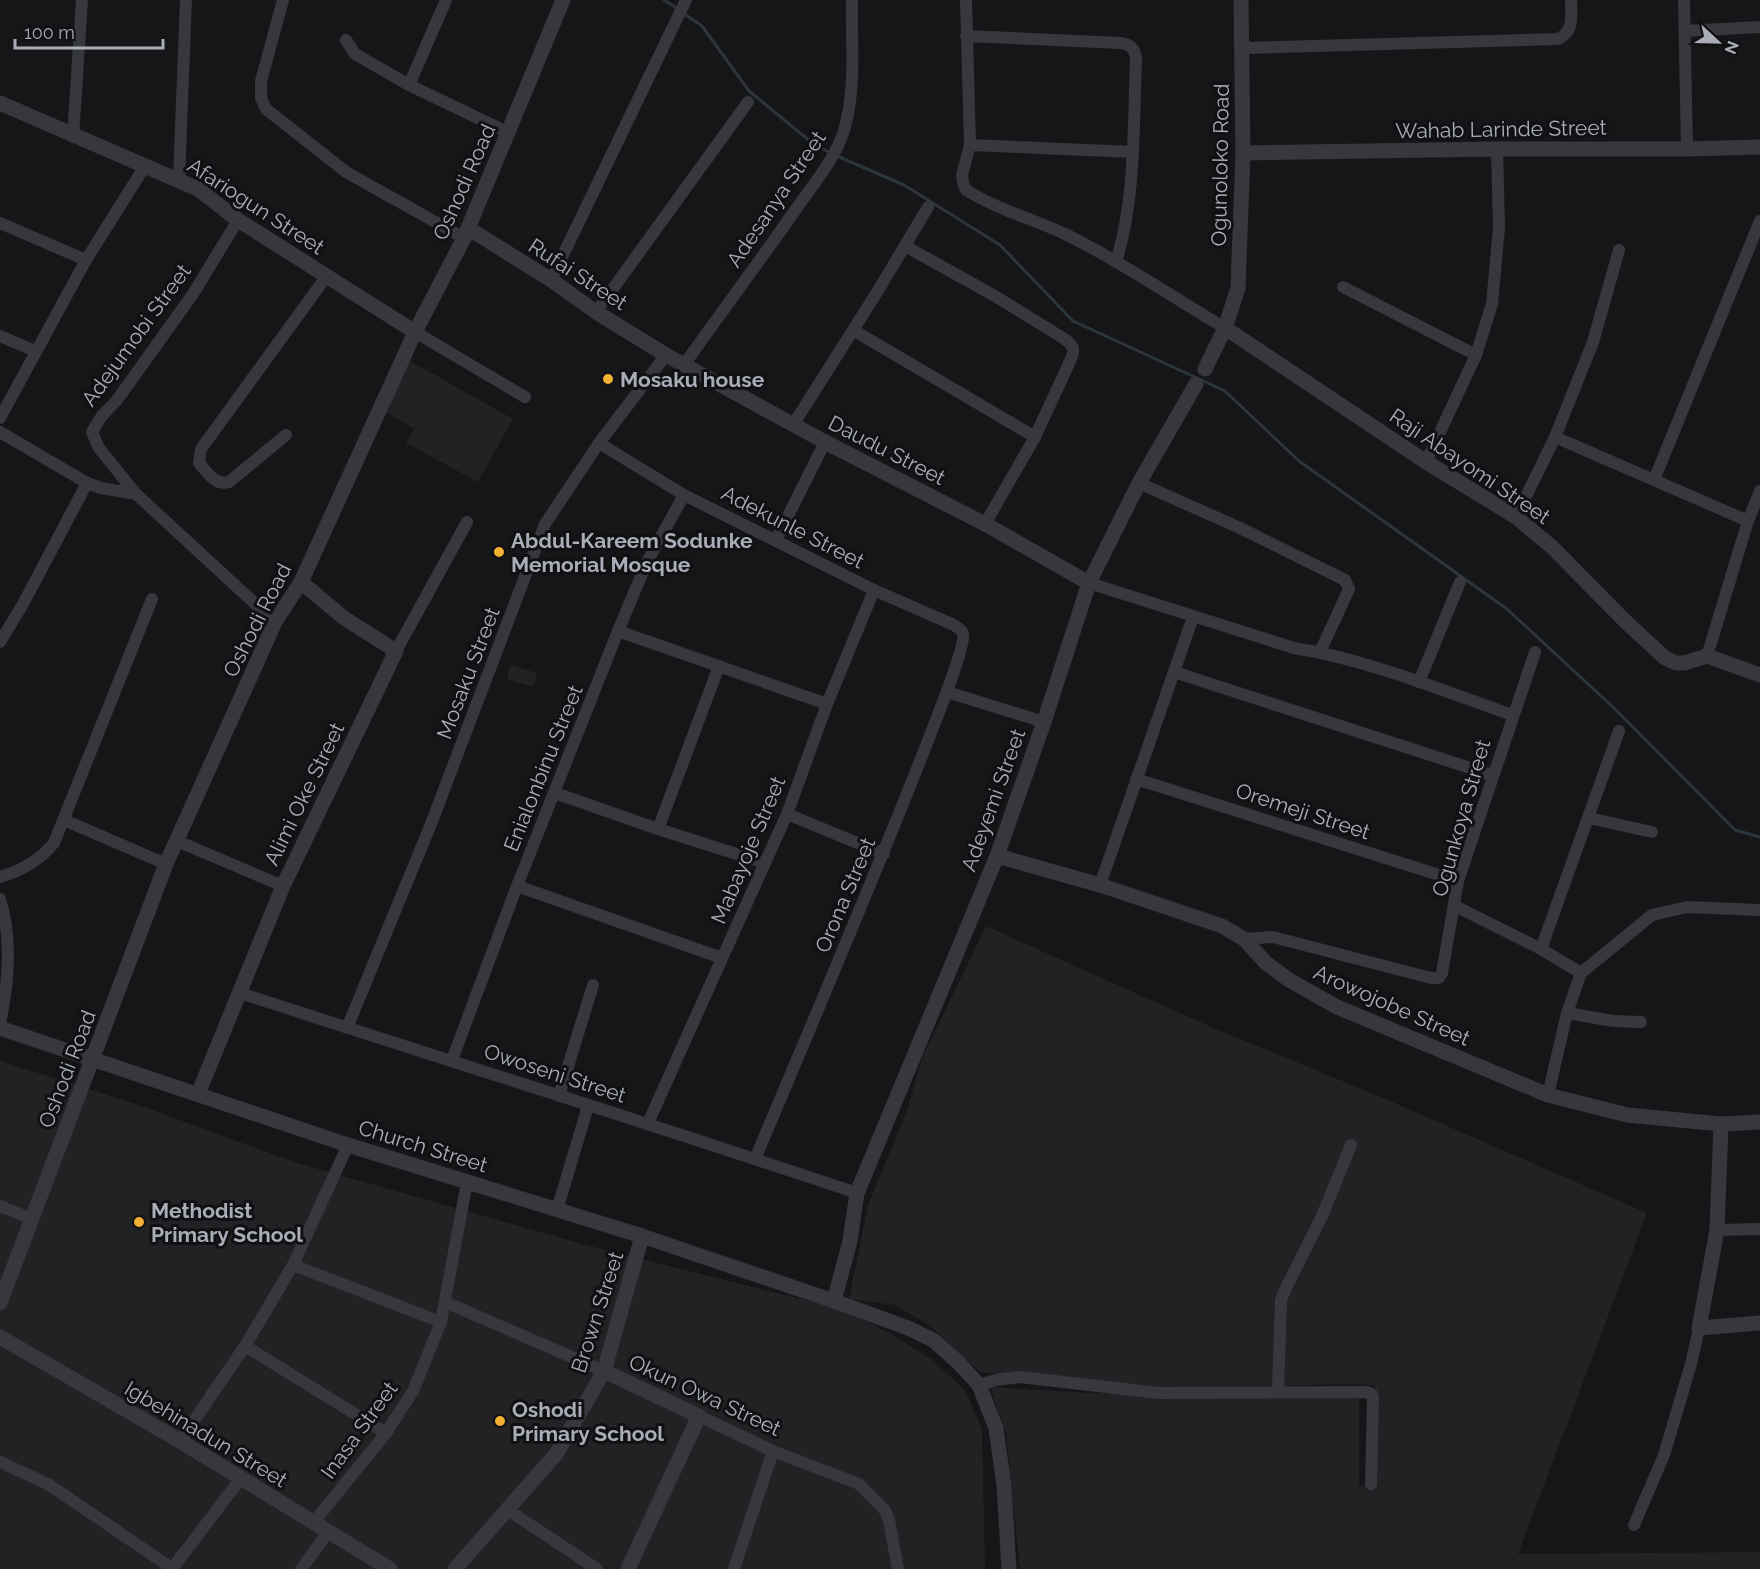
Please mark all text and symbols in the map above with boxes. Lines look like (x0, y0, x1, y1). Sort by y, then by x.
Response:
scale bar (15, 12, 164, 50)
north arrow (1688, 12, 1748, 72)
text: 100 m (24, 22, 75, 43)
text: N (1720, 38, 1743, 57)
street label: Ogunoloko Road (1206, 83, 1234, 247)
street label: Wahab Larinde Street (1395, 115, 1607, 143)
street label: Oshodi Road (427, 120, 501, 244)
street label: Adesanya Street (721, 126, 831, 272)
street label: Afariogun Street (183, 153, 329, 259)
street label: Rufai Street (524, 233, 632, 315)
street label: Adejumobi Street (76, 259, 196, 411)
place label: Mosaku house (620, 367, 765, 392)
marker: Mosaku house (601, 372, 615, 386)
street label: Raji Abayomi Street (1385, 403, 1555, 529)
street label: Daudu Street (824, 410, 950, 490)
street label: Adekunle Street (717, 480, 869, 574)
place label: Abdul-Kareem Sodunke Memorial Mosque (511, 528, 753, 577)
marker: Abdul-Kareem Sodunke Memorial Mosque (492, 545, 506, 559)
street label: Oshodi Road (218, 559, 296, 681)
street label: Mosaku Street (431, 603, 505, 743)
street label: Enialonbinu Street (498, 681, 588, 855)
street label: Alimi Oke Street (259, 718, 349, 870)
street label: Adeyemi Street (956, 725, 1030, 875)
street label: Ogunkoya Street (1427, 737, 1495, 899)
street label: Mabayoje Street (706, 772, 790, 928)
street label: Oremeji Street (1233, 778, 1373, 844)
street label: Orona Street (810, 834, 880, 956)
street label: Arowojobe Street (1310, 959, 1474, 1051)
street label: Oshodi Road (33, 1007, 101, 1131)
street label: Owoseni Street (481, 1038, 629, 1108)
street label: Church Street (356, 1115, 490, 1177)
place label: Methodist Primary School (151, 1198, 303, 1247)
marker: Methodist Primary School (132, 1215, 146, 1229)
street label: Brown Street (566, 1248, 628, 1376)
street label: Okun Owa Street (625, 1349, 785, 1441)
street label: Igbehinadun Street (120, 1376, 292, 1492)
street label: Inasa Street (315, 1377, 403, 1483)
place label: Oshodi Primary School (512, 1397, 664, 1446)
marker: Oshodi Primary School (493, 1414, 507, 1428)

